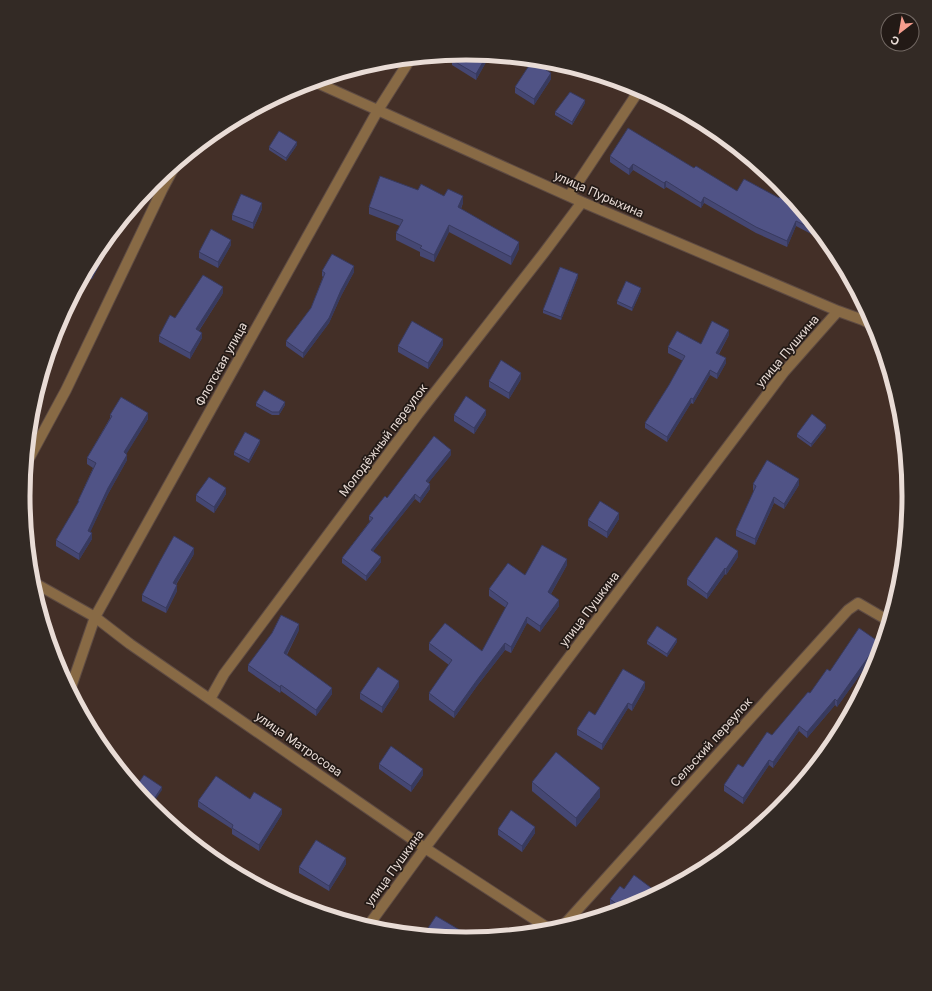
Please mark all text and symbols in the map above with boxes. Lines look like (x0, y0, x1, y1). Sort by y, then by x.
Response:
north arrow (880, 12, 920, 52)
text: С (888, 32, 902, 49)
street label: улица Пурыхина (552, 167, 646, 221)
street label: улица Пушкина (752, 312, 822, 390)
street label: Флотская улица (192, 319, 250, 409)
street label: Молодёжный переулок (336, 380, 431, 499)
street label: улица Пушкина (556, 568, 622, 650)
street label: Сельский переулок (667, 694, 755, 790)
street label: улица Матросова (253, 708, 345, 780)
street label: улица Пушкина (361, 827, 427, 909)

